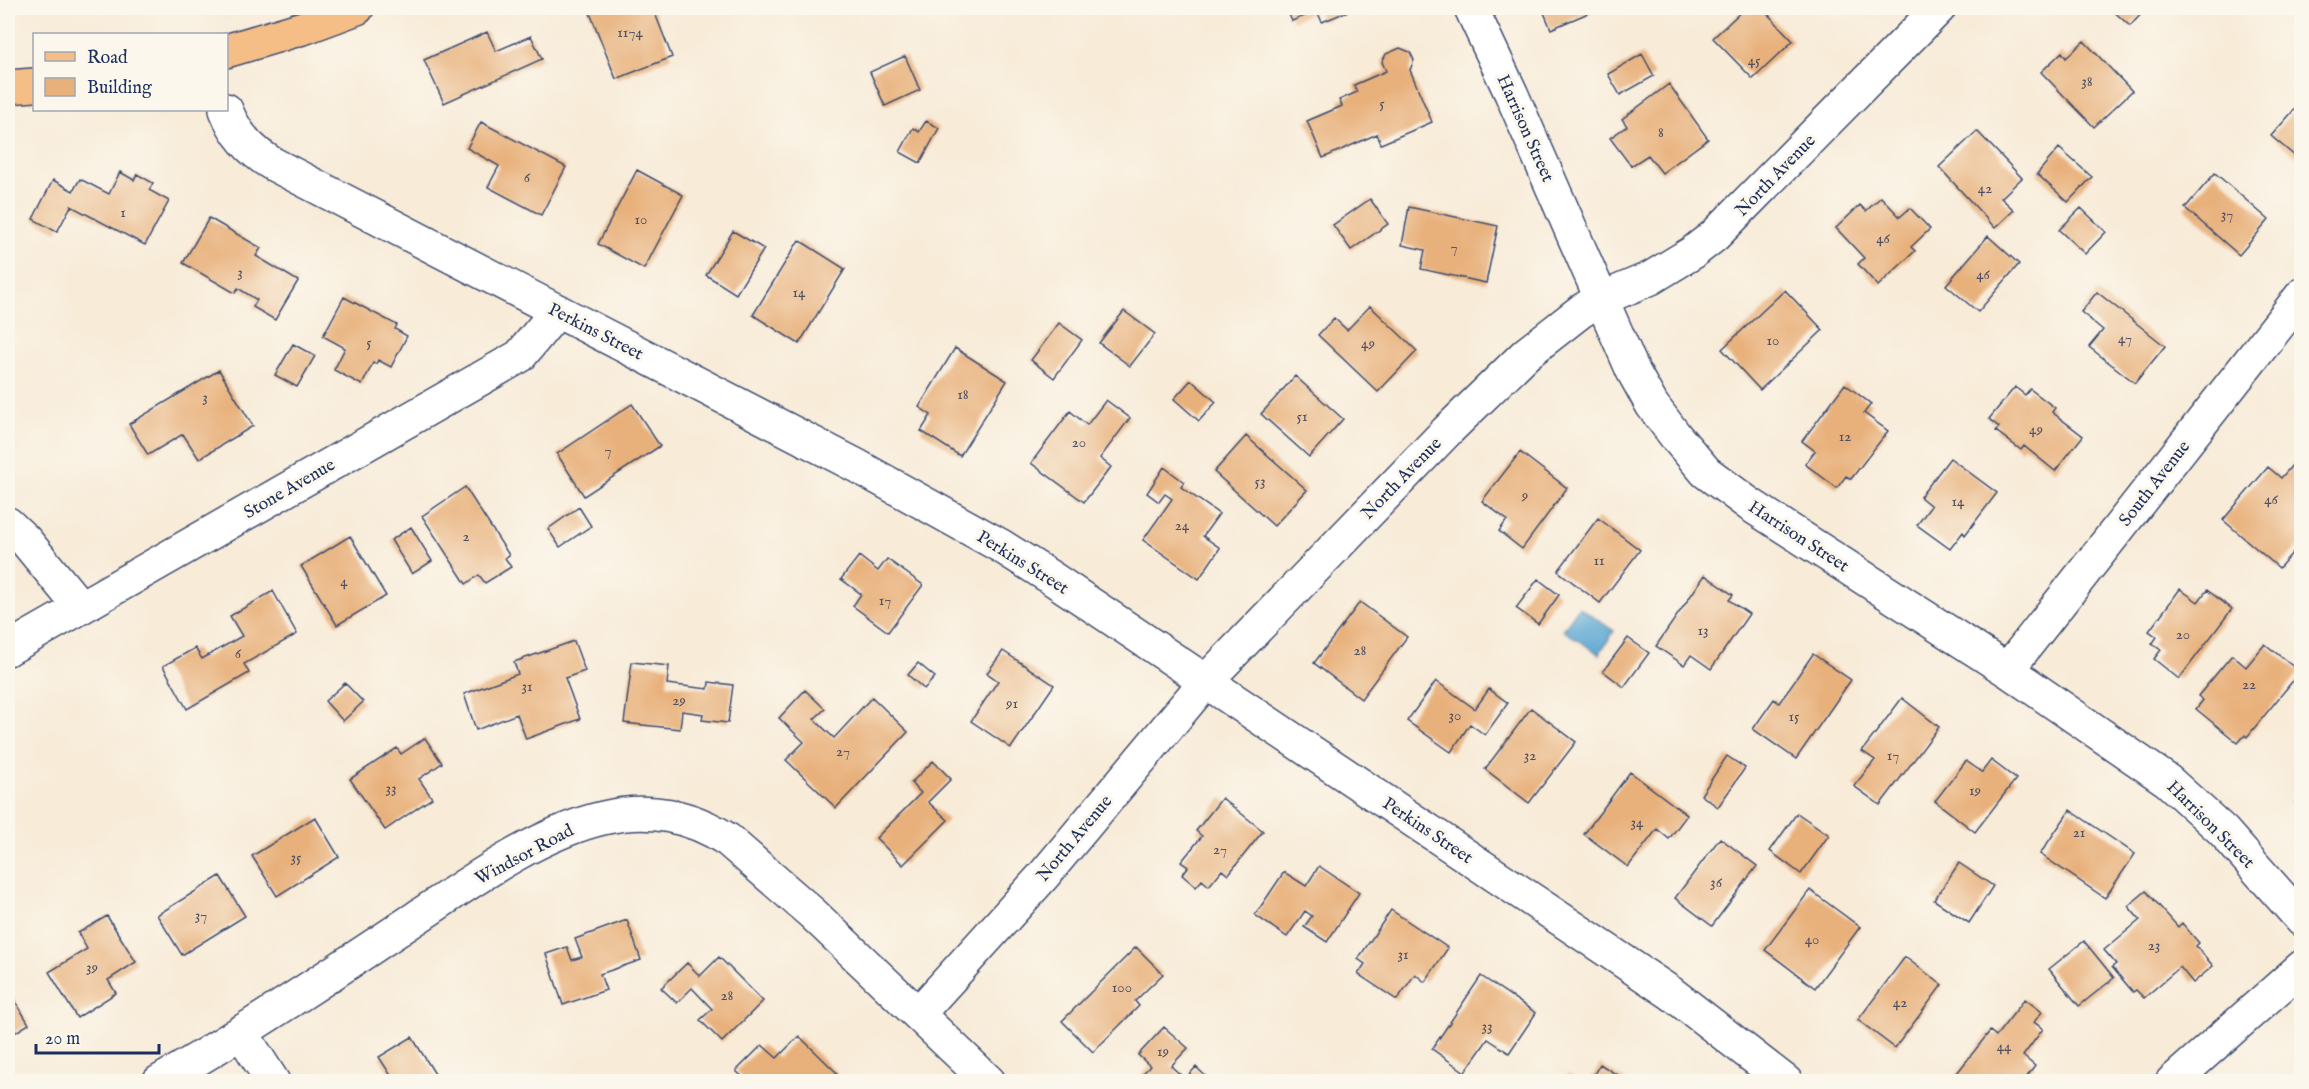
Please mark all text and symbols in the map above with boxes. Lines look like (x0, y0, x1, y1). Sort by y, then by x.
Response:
house number: 1174 (617, 23, 643, 42)
legend (33, 33, 228, 111)
text: Road (87, 47, 128, 70)
house number: 45 (1748, 51, 1761, 70)
street label: Harrison Street (1491, 71, 1559, 186)
house number: 38 (2081, 72, 2093, 91)
text: Building (87, 77, 152, 100)
house number: 5 (1379, 94, 1385, 113)
house number: 8 (1658, 123, 1664, 142)
street label: North Avenue (1731, 130, 1821, 222)
house number: 6 (524, 168, 531, 187)
house number: 42 (1978, 179, 1992, 198)
house number: 1 (120, 203, 126, 222)
house number: 37 (2221, 205, 2233, 224)
house number: 10 (635, 210, 647, 229)
house number: 46 (1876, 229, 1891, 248)
house number: 7 (1450, 238, 1458, 257)
house number: 3 (237, 263, 243, 282)
house number: 46 (1976, 265, 1991, 284)
house number: 14 (793, 283, 806, 302)
street label: Perkins Street (544, 298, 647, 366)
house number: 47 (2118, 329, 2132, 348)
house number: 10 (1767, 331, 1779, 350)
house number: 5 (366, 333, 372, 352)
house number: 49 (1361, 334, 1375, 353)
house number: 18 (957, 385, 969, 404)
house number: 3 (202, 388, 208, 407)
house number: 51 (1296, 407, 1308, 426)
house number: 49 (2029, 420, 2043, 439)
house number: 12 (1839, 427, 1851, 446)
house number: 20 (1072, 433, 1086, 452)
street label: North Avenue (1357, 433, 1447, 525)
street label: South Avenue (2114, 436, 2196, 532)
house number: 7 (604, 441, 612, 460)
street label: Stone Avenue (240, 454, 340, 525)
house number: 53 (1254, 472, 1266, 491)
house number: 9 (1521, 486, 1528, 505)
house number: 46 (2264, 490, 2279, 509)
house number: 14 (1952, 492, 1965, 511)
street label: Harrison Street (1743, 496, 1853, 578)
house number: 24 (1175, 516, 1190, 535)
street label: Perkins Street (972, 526, 1072, 601)
house number: 2 (462, 527, 470, 546)
house number: 11 (1593, 551, 1605, 570)
house number: 4 (340, 572, 348, 591)
house number: 17 (879, 591, 891, 610)
house number: 13 (1697, 621, 1709, 640)
house number: 20 (2176, 625, 2190, 644)
house number: 28 (1354, 641, 1367, 660)
house number: 6 (235, 644, 242, 663)
house number: 22 (2242, 675, 2256, 694)
house number: 31 (521, 677, 533, 696)
house number: 29 (672, 691, 686, 710)
house number: 91 (1005, 694, 1018, 713)
house number: 30 (1449, 706, 1461, 725)
house number: 15 (1788, 707, 1800, 726)
house number: 27 (836, 742, 850, 761)
house number: 32 (1524, 746, 1536, 765)
house number: 17 (1887, 746, 1899, 765)
street label: Harrison Street (2161, 776, 2259, 874)
house number: 33 (385, 779, 397, 798)
house number: 19 (1969, 781, 1981, 800)
street label: North Avenue (1032, 791, 1118, 887)
street label: Perkins Street (1378, 793, 1477, 870)
house number: 34 (1631, 813, 1644, 832)
street label: Windsor Road (471, 820, 578, 891)
house number: 21 (2073, 823, 2085, 842)
house number: 27 (1213, 840, 1227, 859)
house number: 35 (290, 848, 302, 867)
house number: 36 (1710, 873, 1723, 892)
house number: 37 (195, 906, 207, 925)
house number: 40 (1805, 930, 1819, 949)
house number: 23 (2148, 936, 2160, 955)
house number: 31 (1397, 945, 1409, 964)
house number: 39 (86, 958, 98, 977)
house number: 100 (1112, 978, 1132, 997)
house number: 28 (721, 986, 734, 1005)
house number: 42 (1893, 993, 1907, 1012)
scale bar (36, 1017, 159, 1055)
house number: 33 (1481, 1017, 1493, 1036)
text: 20 m (45, 1028, 80, 1051)
house number: 44 (1997, 1037, 2012, 1056)
house number: 19 (1157, 1042, 1169, 1061)

